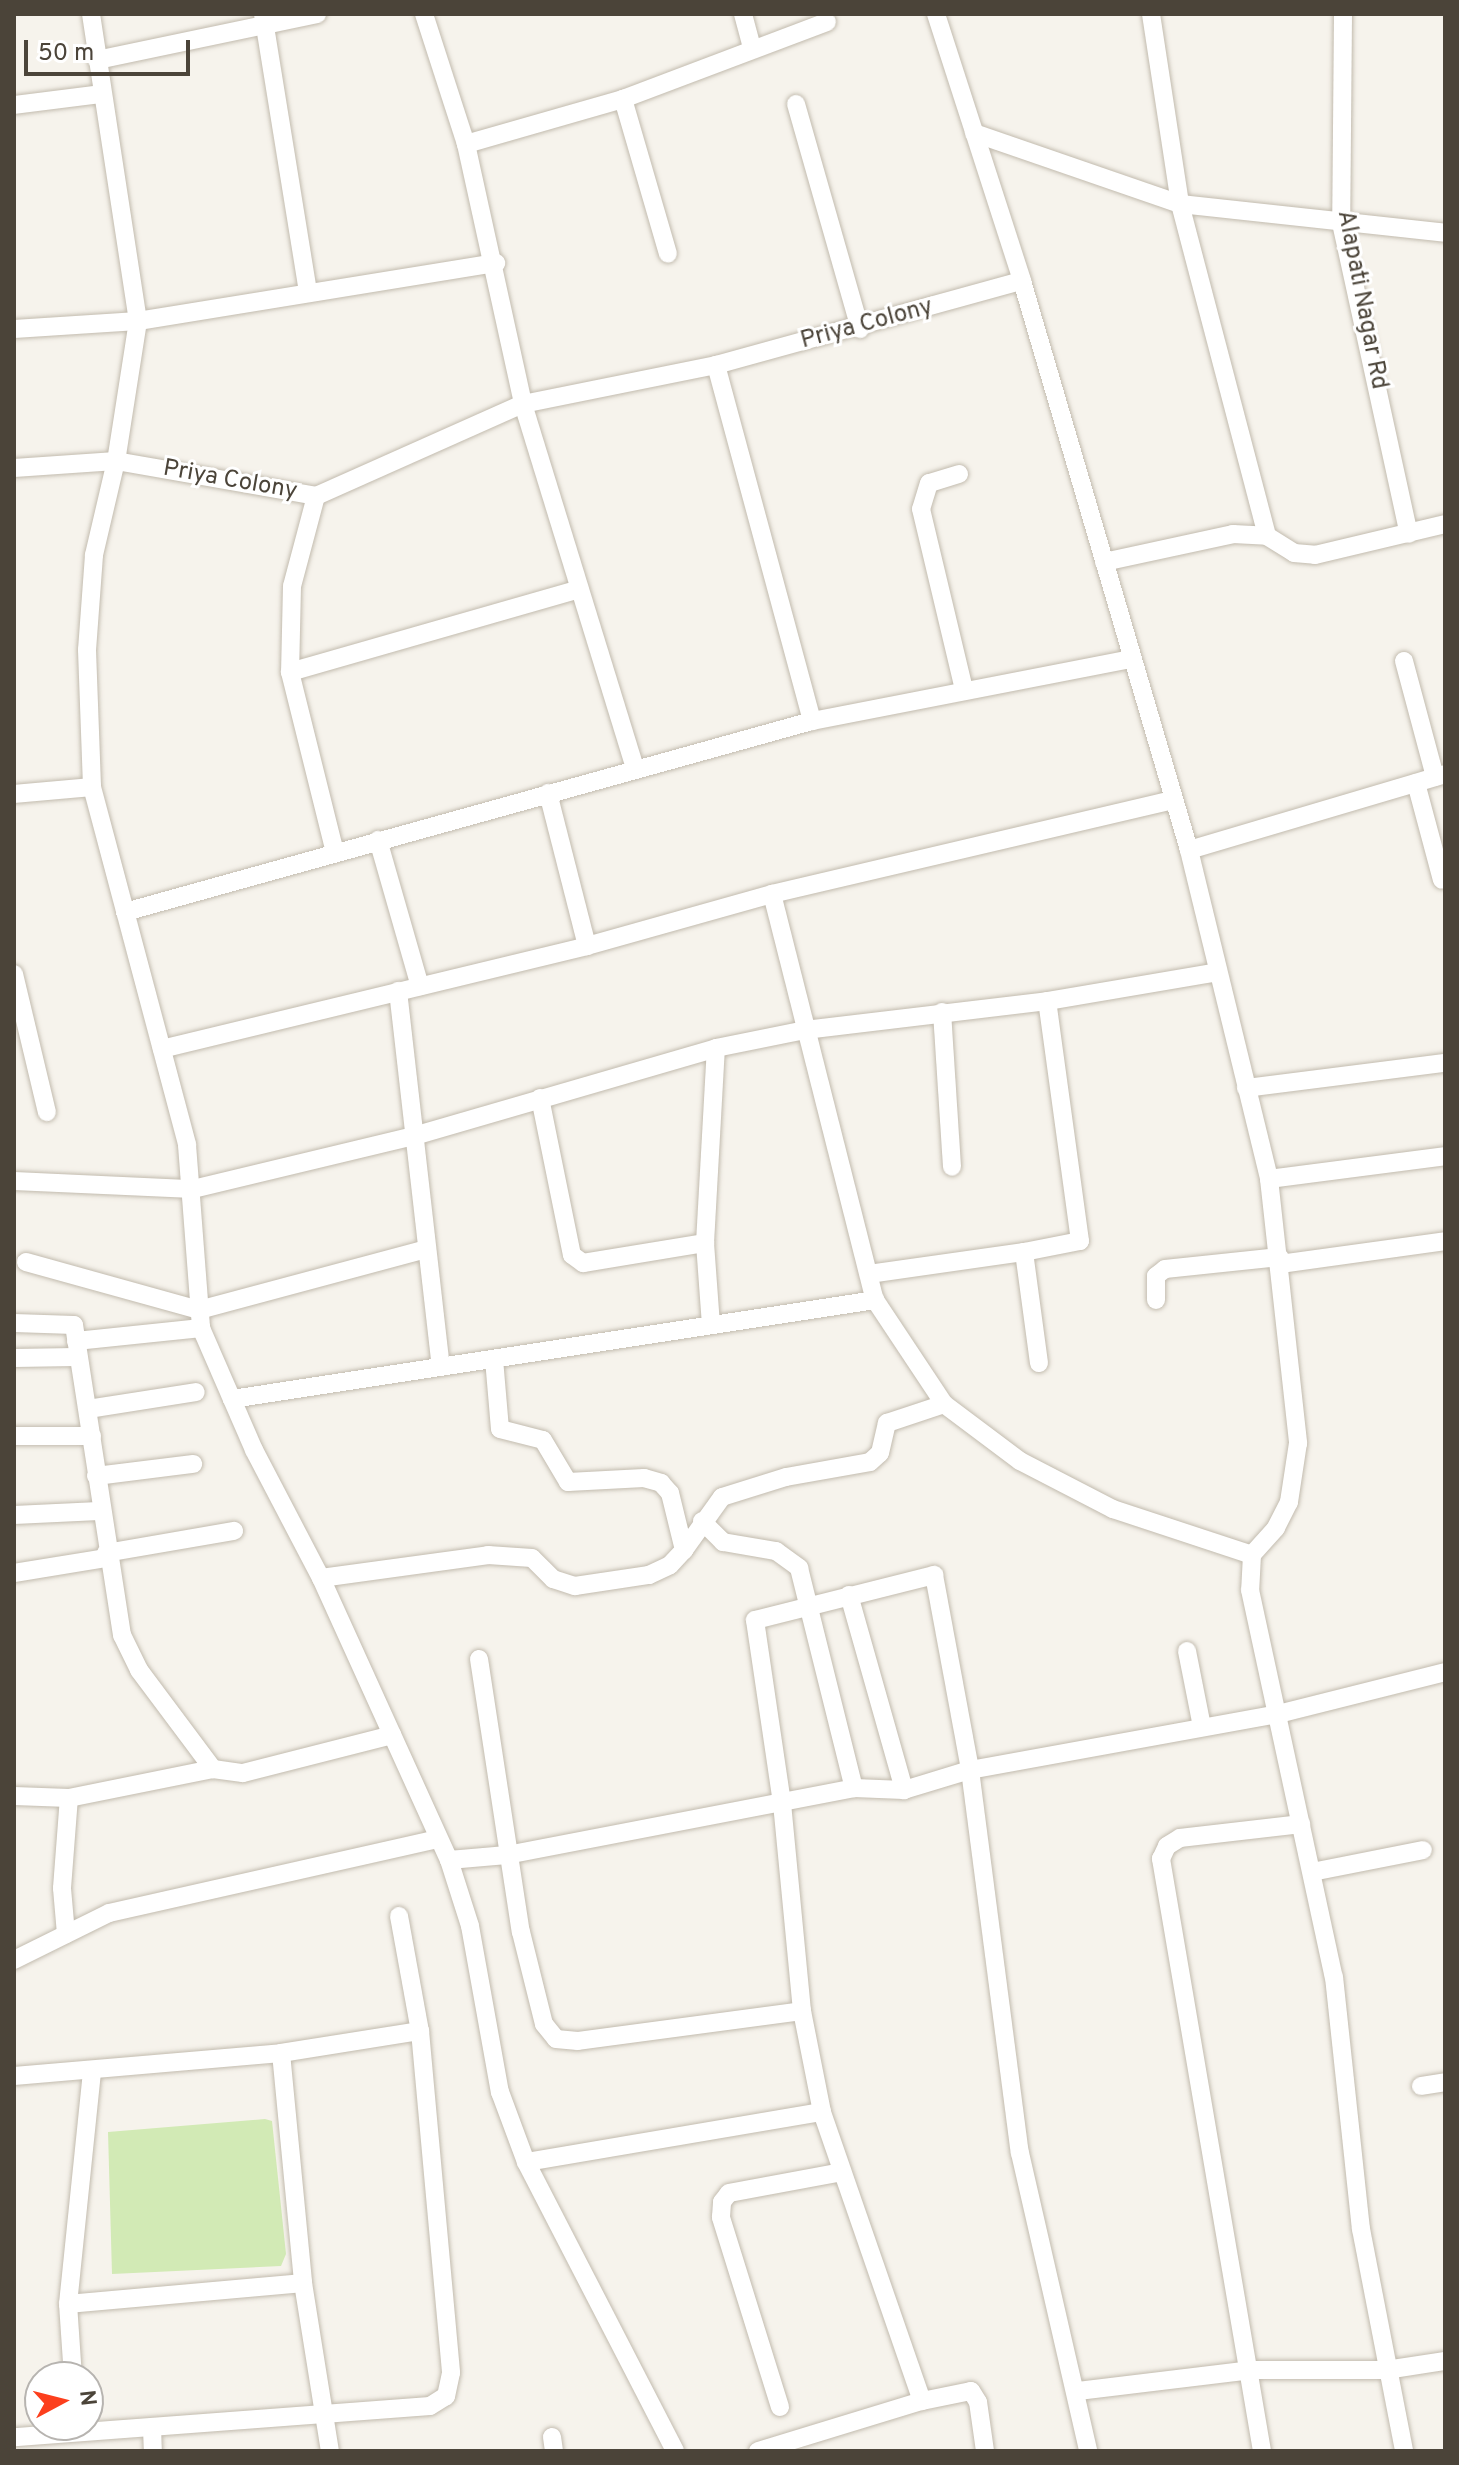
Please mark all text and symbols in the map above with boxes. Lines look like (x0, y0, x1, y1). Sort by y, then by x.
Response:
scale bar (28, 24, 194, 74)
text: 50 m (38, 39, 94, 69)
street label: Alapati Nagar Rd (1330, 208, 1392, 392)
street label: Priya Colony (798, 294, 936, 356)
street label: Priya Colony (161, 455, 299, 507)
north arrow (24, 2361, 104, 2441)
text: N (72, 2389, 101, 2408)

